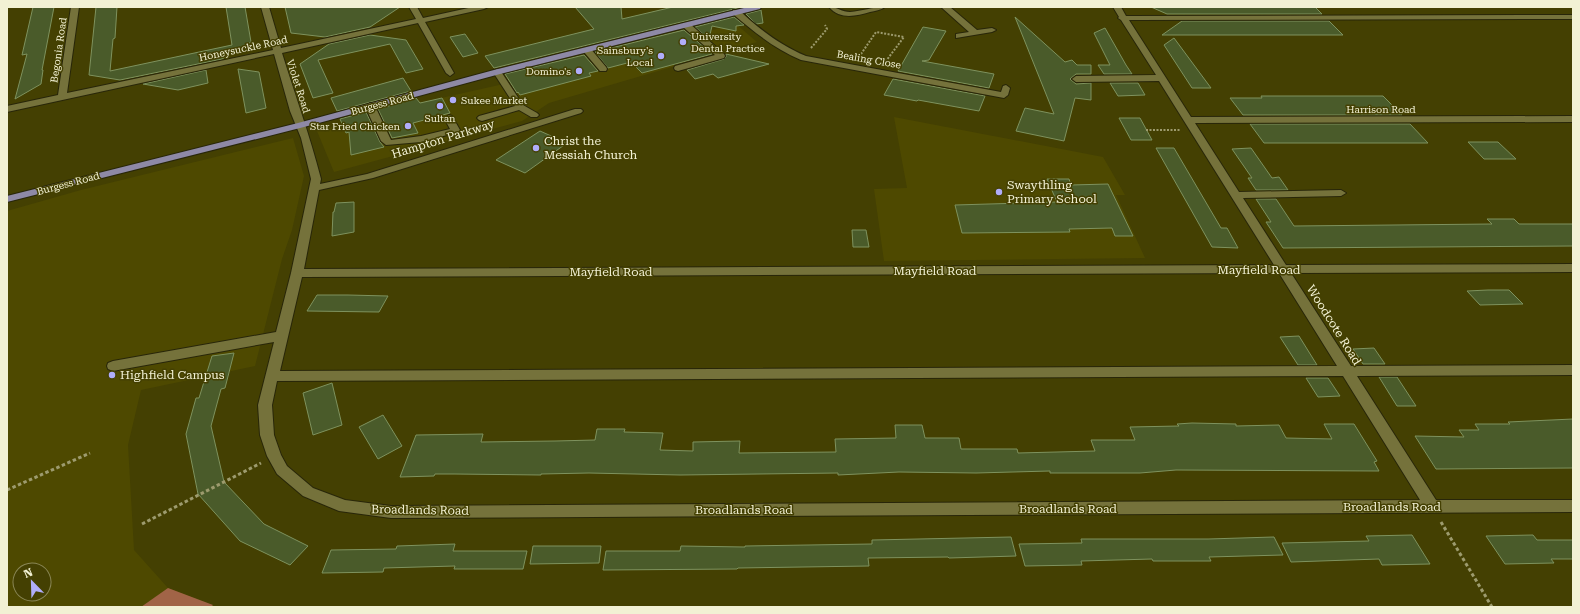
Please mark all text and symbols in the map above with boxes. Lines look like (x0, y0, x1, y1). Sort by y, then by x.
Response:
street label: Begonia Road (48, 16, 69, 83)
place label: University Dental Practice (691, 31, 765, 54)
street label: Honeysuckle Road (198, 34, 289, 63)
marker: University Dental Practice (678, 37, 688, 47)
place label: Sainsbury's Local (597, 45, 653, 68)
street label: Bealing Close (836, 48, 902, 71)
marker: Sainsbury's Local (656, 51, 666, 61)
street label: Violet Road (285, 58, 313, 115)
place label: Domino's (526, 66, 571, 77)
marker: Domino's (574, 66, 584, 76)
street label: Burgess Road (350, 90, 415, 117)
marker: Sukee Market (448, 95, 458, 105)
place label: Sukee Market (461, 95, 528, 106)
marker: Sultan (435, 101, 445, 111)
street label: Harrison Road (1346, 104, 1416, 115)
place label: Sultan (424, 113, 456, 124)
street label: Hampton Parkway (390, 116, 497, 161)
place label: Star Fried Chicken (310, 121, 401, 132)
marker: Star Fried Chicken (403, 121, 413, 131)
place label: Christ the Messiah Church (544, 134, 638, 162)
marker: Christ the Messiah Church (531, 143, 541, 153)
street label: Burgess Road (36, 170, 101, 197)
place label: Swaythling Primary School (1007, 178, 1097, 206)
marker: Swaythling Primary School (994, 187, 1004, 197)
street label: Mayfield Road (1217, 263, 1301, 277)
street label: Mayfield Road (893, 264, 977, 278)
street label: Mayfield Road (569, 265, 653, 279)
street label: Woodcote Road (1304, 282, 1364, 368)
place label: Highfield Campus (120, 368, 225, 382)
marker: Highfield Campus (107, 370, 117, 380)
street label: Broadlands Road (1343, 500, 1441, 514)
street label: Broadlands Road (371, 502, 469, 518)
street label: Broadlands Road (1019, 502, 1117, 516)
street label: Broadlands Road (695, 503, 793, 517)
north arrow (12, 562, 52, 602)
text: N (22, 565, 35, 581)

